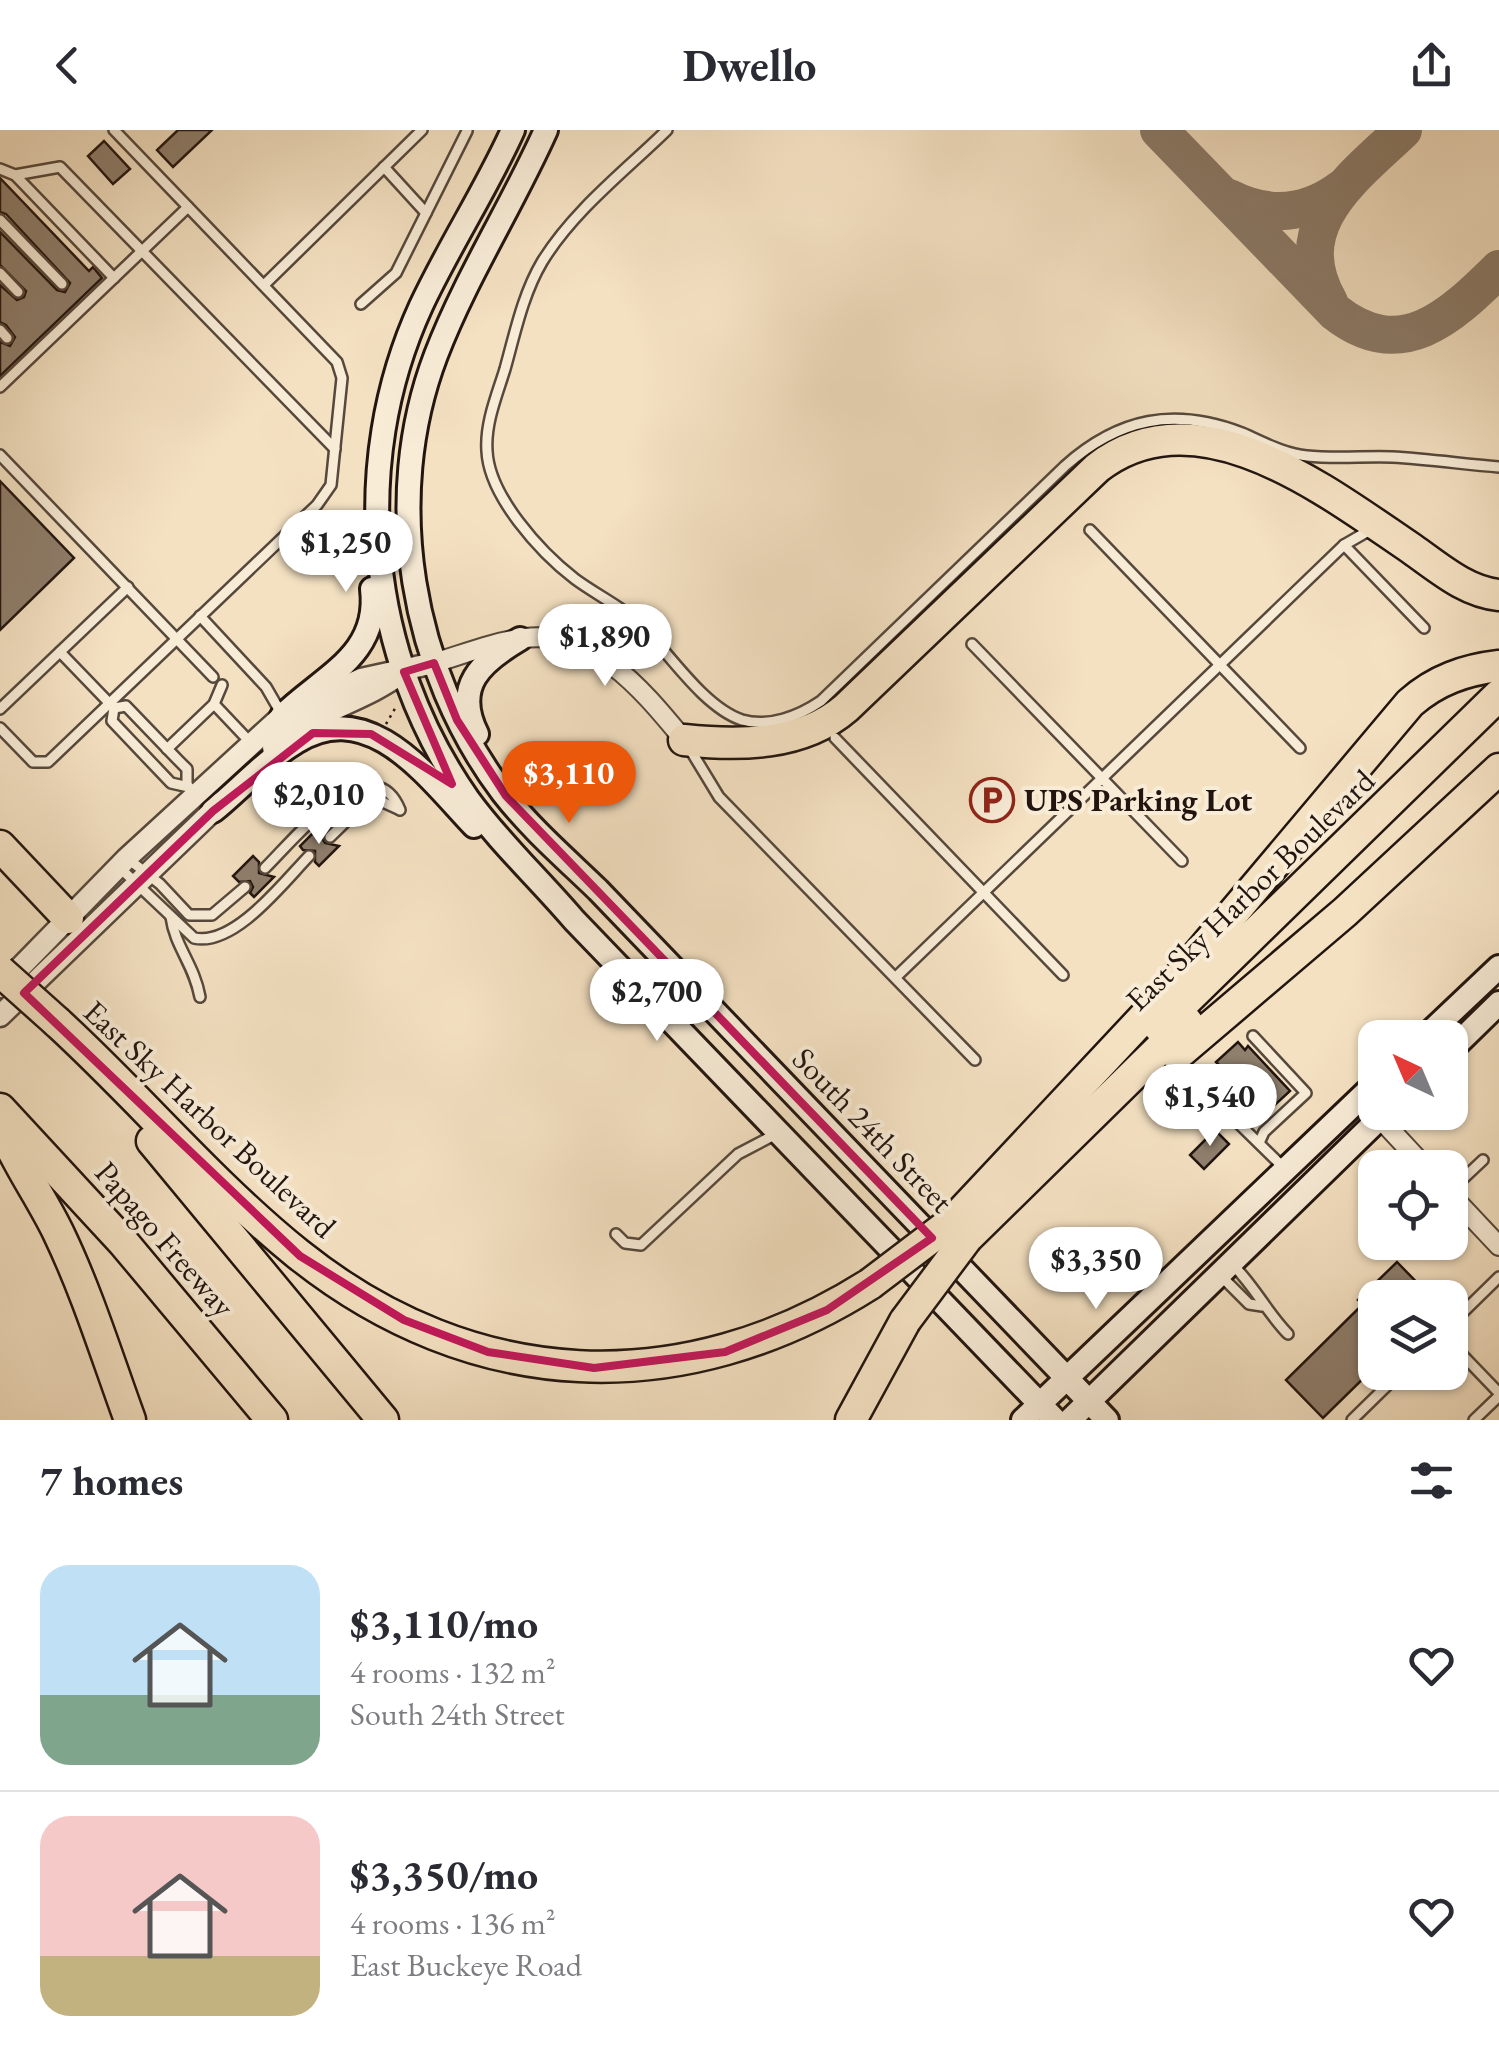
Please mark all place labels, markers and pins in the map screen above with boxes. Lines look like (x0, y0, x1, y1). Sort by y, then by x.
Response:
pin: $1,250 (265, 510, 427, 595)
pin: $1,890 (524, 604, 686, 689)
pin: $3,110 (488, 741, 650, 826)
pin: $2,010 (238, 762, 400, 847)
parking icon: UPS Parking Lot (969, 777, 1015, 823)
place label: UPS Parking Lot (1024, 779, 1252, 821)
pin: $2,700 (576, 959, 738, 1044)
pin: $1,540 (1129, 1064, 1291, 1149)
pin: $3,350 (1015, 1227, 1177, 1312)

